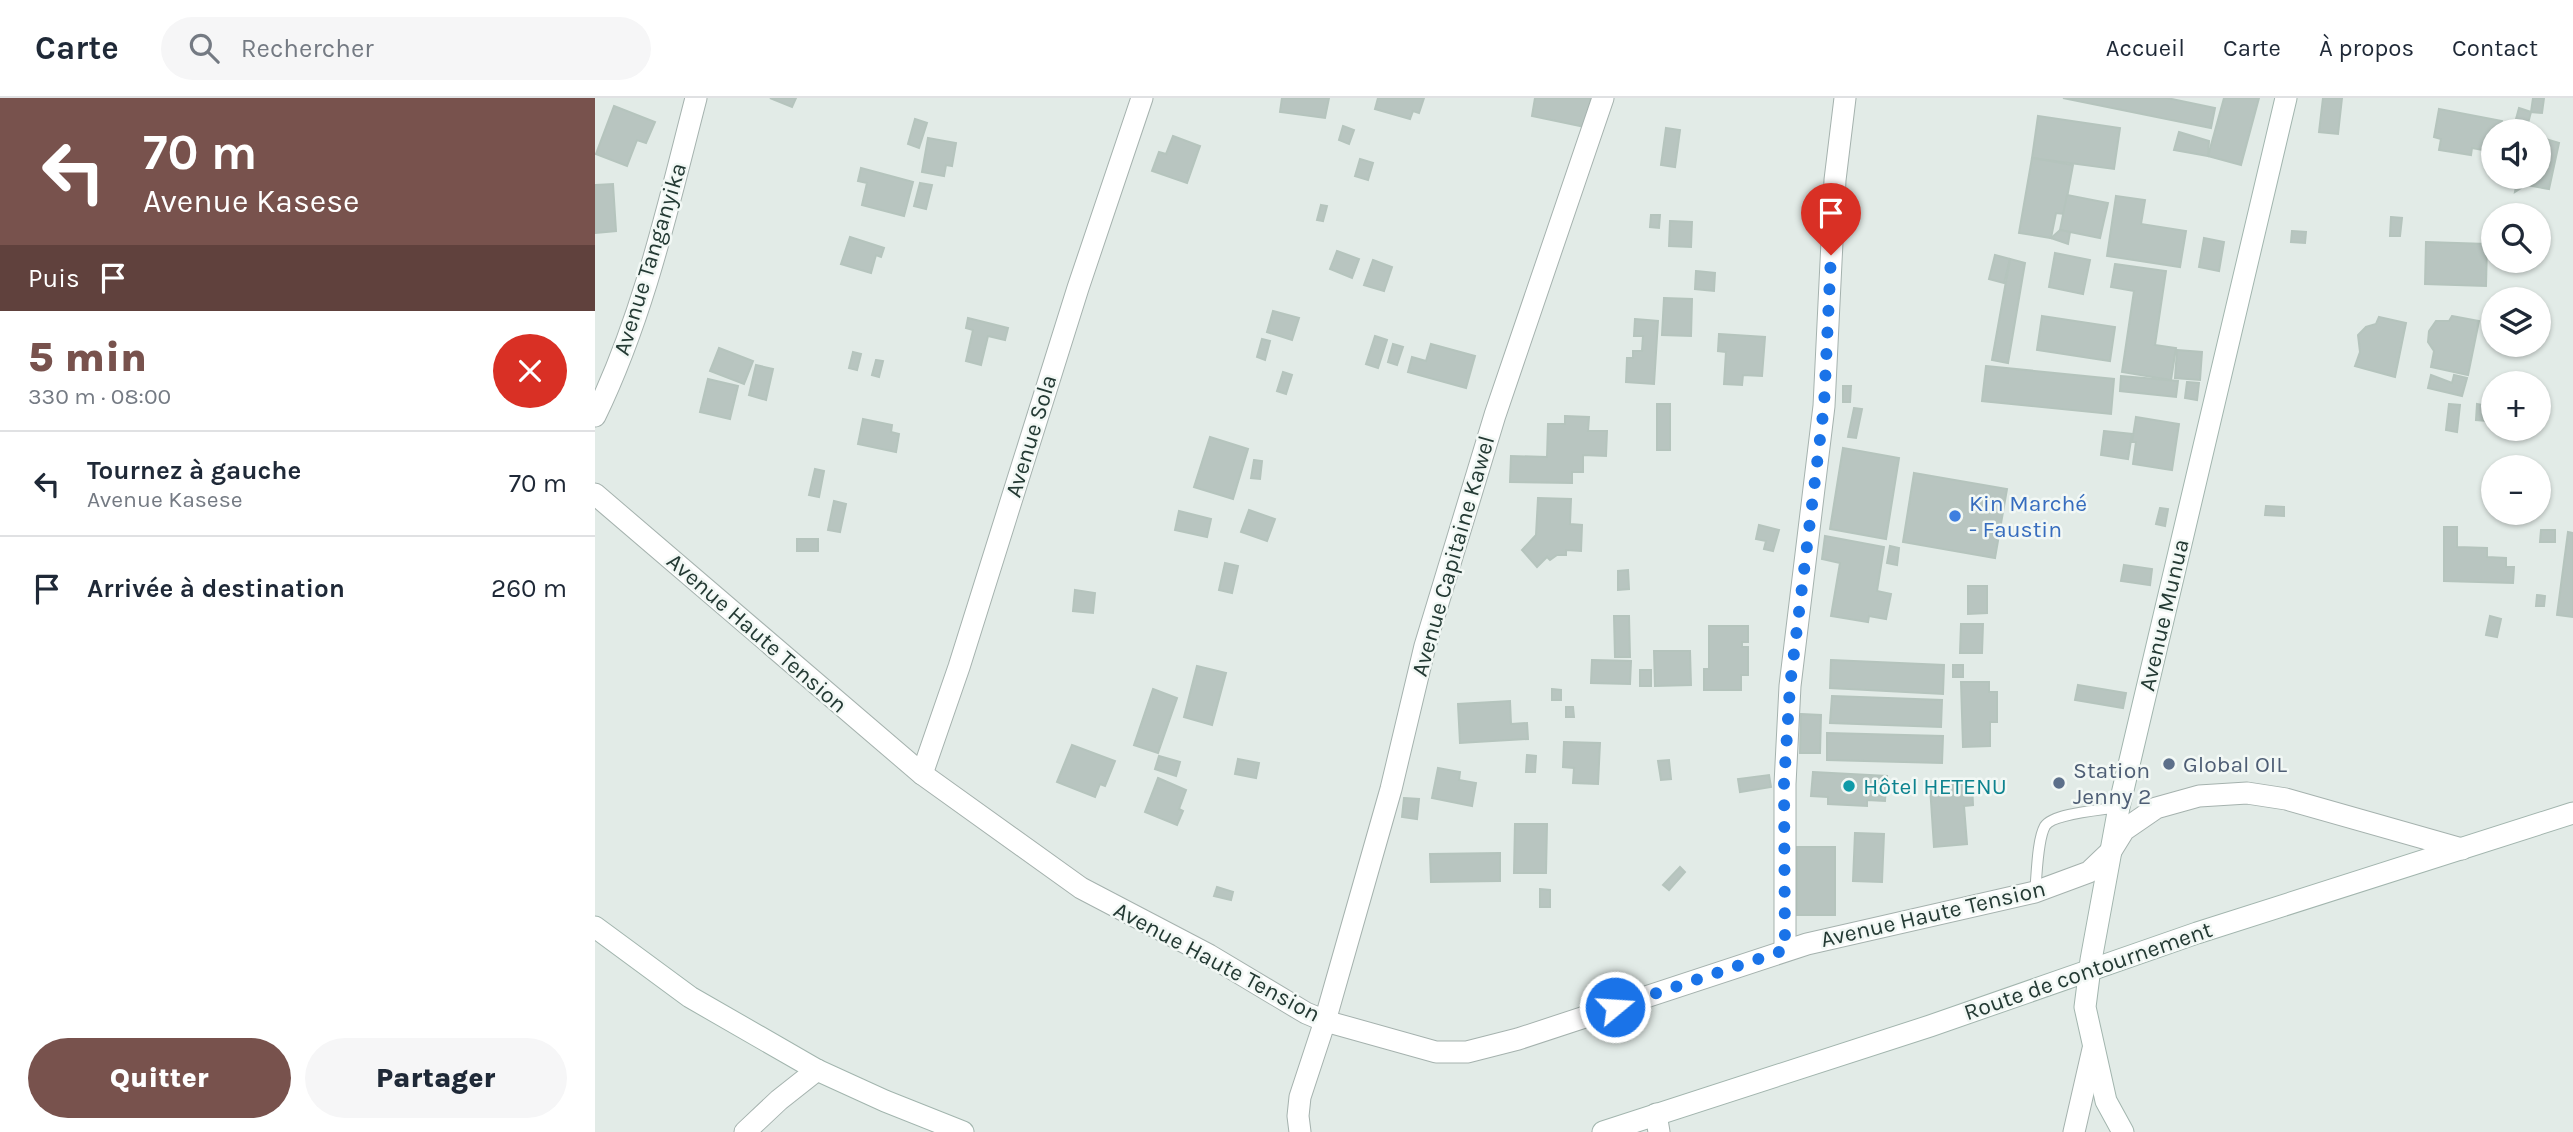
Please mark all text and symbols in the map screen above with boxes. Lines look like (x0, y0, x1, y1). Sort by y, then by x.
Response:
search box (161, 17, 651, 80)
text: Carte (35, 29, 119, 67)
icon: search (185, 29, 223, 67)
text: Rechercher (241, 33, 374, 64)
text: Accueil (2106, 34, 2185, 62)
text: Carte (2223, 34, 2281, 62)
text: À propos (2319, 34, 2414, 62)
text: Contact (2452, 34, 2538, 62)
map controls (2481, 119, 2551, 525)
button: sound (2481, 119, 2551, 189)
text: 70 m (143, 124, 257, 181)
icon: left (28, 126, 119, 217)
street label: Avenue Tanganyika (608, 159, 692, 359)
text: Avenue Kasese (143, 183, 359, 220)
pin (1801, 183, 1861, 255)
icon: arrive (1812, 194, 1850, 232)
button: search (2481, 203, 2551, 273)
icon: arrive (94, 259, 132, 297)
text: Puis (28, 263, 80, 294)
button: layers (2481, 287, 2551, 357)
text: 5 min (28, 332, 147, 382)
button: close (493, 334, 567, 408)
street label: Avenue Sola (1000, 371, 1062, 501)
button: + (2481, 371, 2551, 441)
text: 330 m · 08:00 (28, 383, 171, 410)
street label: Avenue Capitaine Kawel (1406, 433, 1500, 679)
text: Tournez à gauche (87, 455, 301, 486)
button: − (2481, 455, 2551, 525)
icon: left (28, 465, 66, 503)
text: 70 m (509, 468, 567, 499)
text: Avenue Kasese (87, 486, 243, 513)
place label: Kin Marché - Faustin (1969, 490, 2087, 543)
marker: Kin Marché - Faustin (1947, 508, 1963, 524)
street label: Avenue Munua (2133, 536, 2195, 694)
street label: Avenue Haute Tension (661, 547, 853, 719)
icon: arrive (28, 570, 66, 608)
text: Arrivée à destination (87, 573, 345, 604)
text: 260 m (491, 573, 567, 604)
place label: Global OIL (2183, 751, 2287, 778)
marker: Global OIL (2161, 756, 2177, 772)
place label: Station Jenny 2 (2073, 757, 2151, 810)
place label: Hôtel HETENU (1863, 773, 2007, 800)
marker: Station Jenny 2 (2051, 775, 2067, 791)
marker: Hôtel HETENU (1841, 778, 1857, 794)
street label: Avenue Haute Tension (1818, 875, 2048, 953)
street label: Avenue Haute Tension (1109, 896, 1325, 1028)
street label: Route de contournement (1960, 916, 2216, 1026)
position arrow (1578, 970, 1652, 1044)
button: Quitter (28, 1038, 291, 1118)
button: Partager (305, 1038, 567, 1118)

